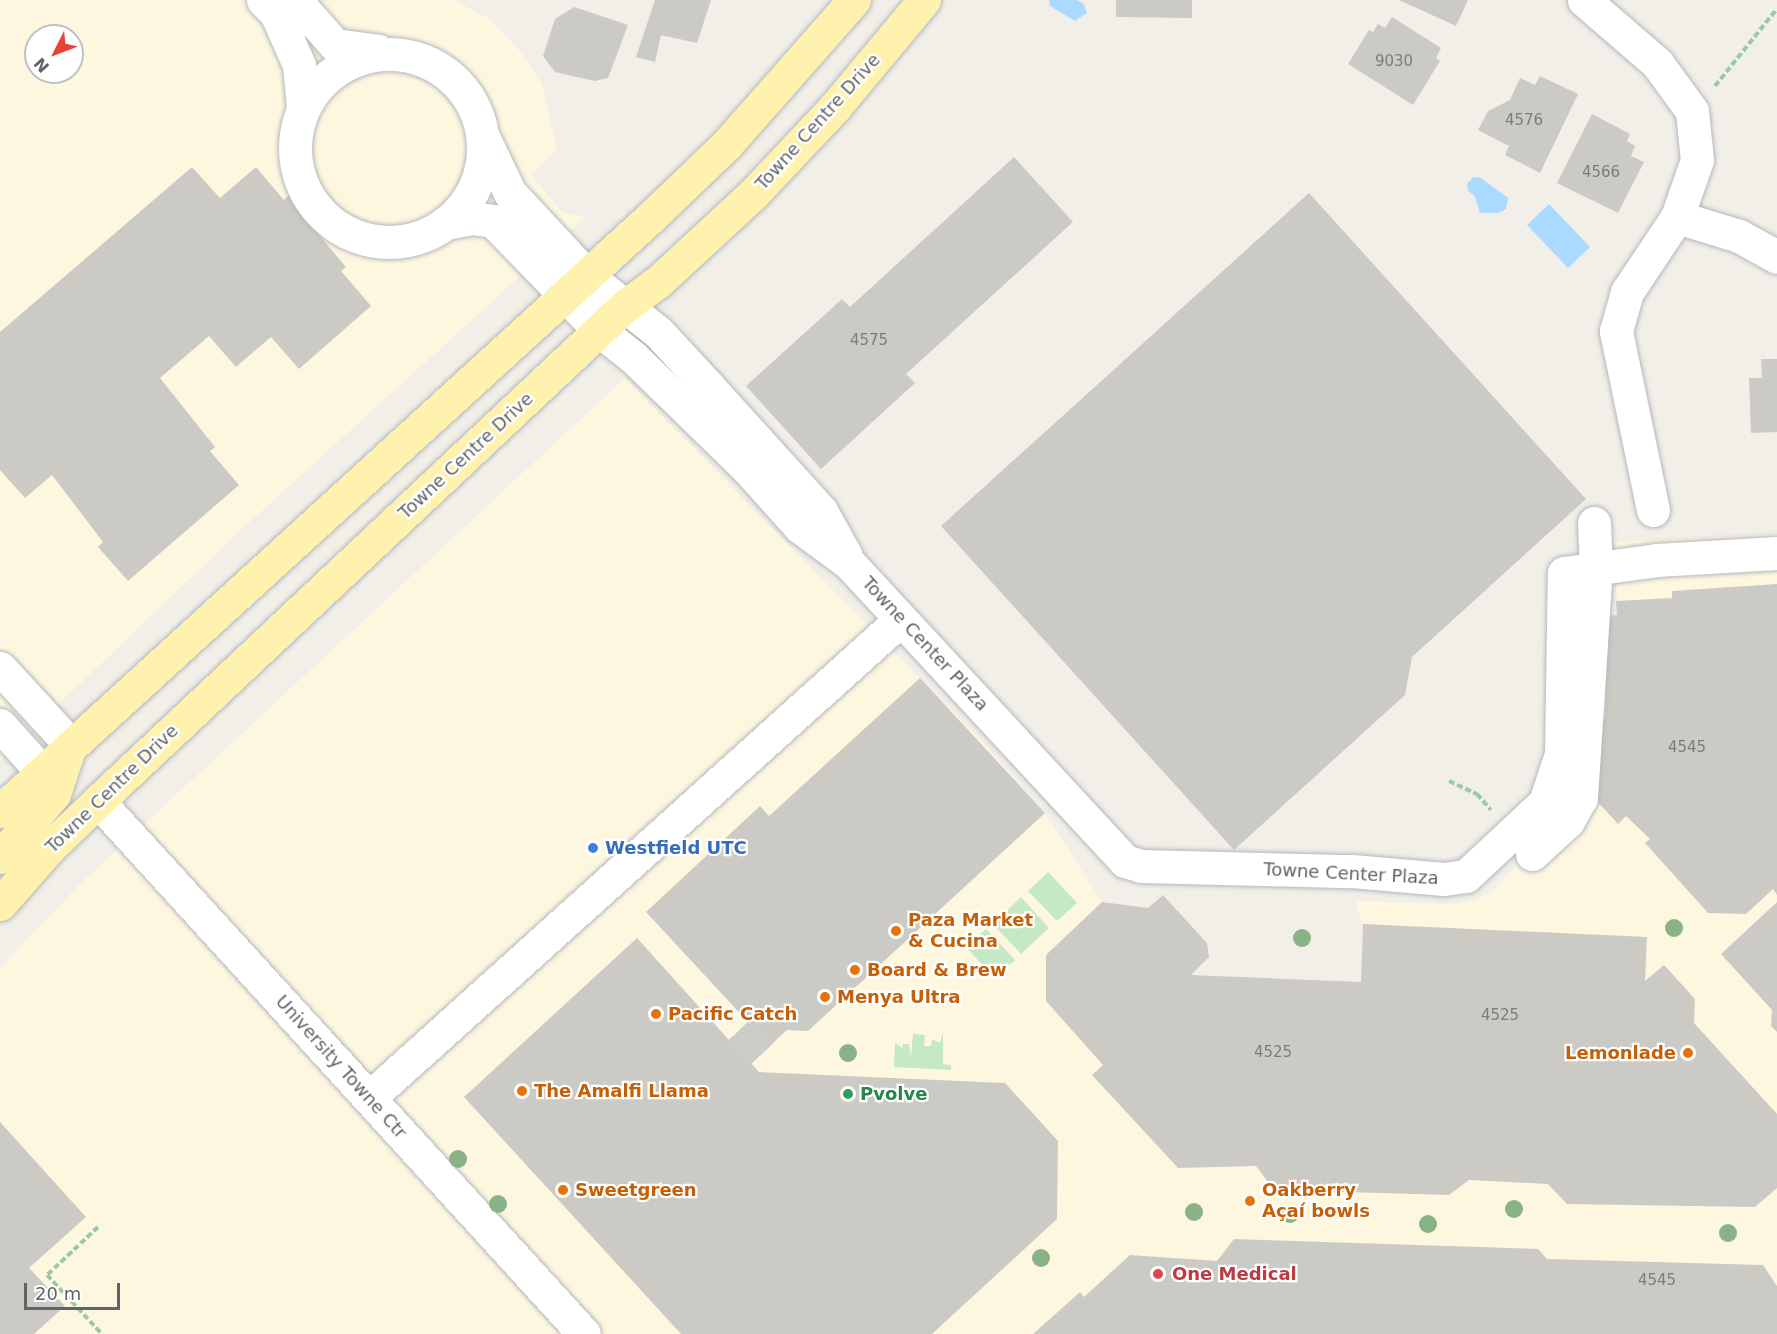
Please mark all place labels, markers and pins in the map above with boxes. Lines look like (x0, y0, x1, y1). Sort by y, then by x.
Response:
place label: Westfield UTC (605, 837, 747, 859)
marker: Westfield UTC (586, 841, 600, 855)
place label: Paza Market & Cucina (908, 910, 1033, 952)
marker: Paza Market & Cucina (889, 924, 903, 938)
place label: Board & Brew (867, 959, 1007, 981)
marker: Board & Brew (848, 963, 862, 977)
place label: Menya Ultra (837, 986, 960, 1008)
marker: Menya Ultra (818, 990, 832, 1004)
place label: Pacific Catch (668, 1003, 797, 1025)
marker: Pacific Catch (649, 1007, 663, 1021)
place label: Lemonlade (1565, 1042, 1676, 1064)
marker: Lemonlade (1681, 1046, 1695, 1060)
place label: The Amalfi Llama (534, 1080, 709, 1102)
place label: Pvolve (860, 1083, 927, 1105)
marker: The Amalfi Llama (515, 1084, 529, 1098)
marker: Pvolve (841, 1087, 855, 1101)
place label: Sweetgreen (575, 1179, 697, 1201)
place label: Oakberry Açaí bowls (1262, 1180, 1370, 1222)
marker: Sweetgreen (556, 1183, 570, 1197)
marker: Oakberry Açaí bowls (1243, 1194, 1257, 1208)
place label: One Medical (1172, 1263, 1297, 1285)
marker: One Medical (1149, 1265, 1167, 1283)

